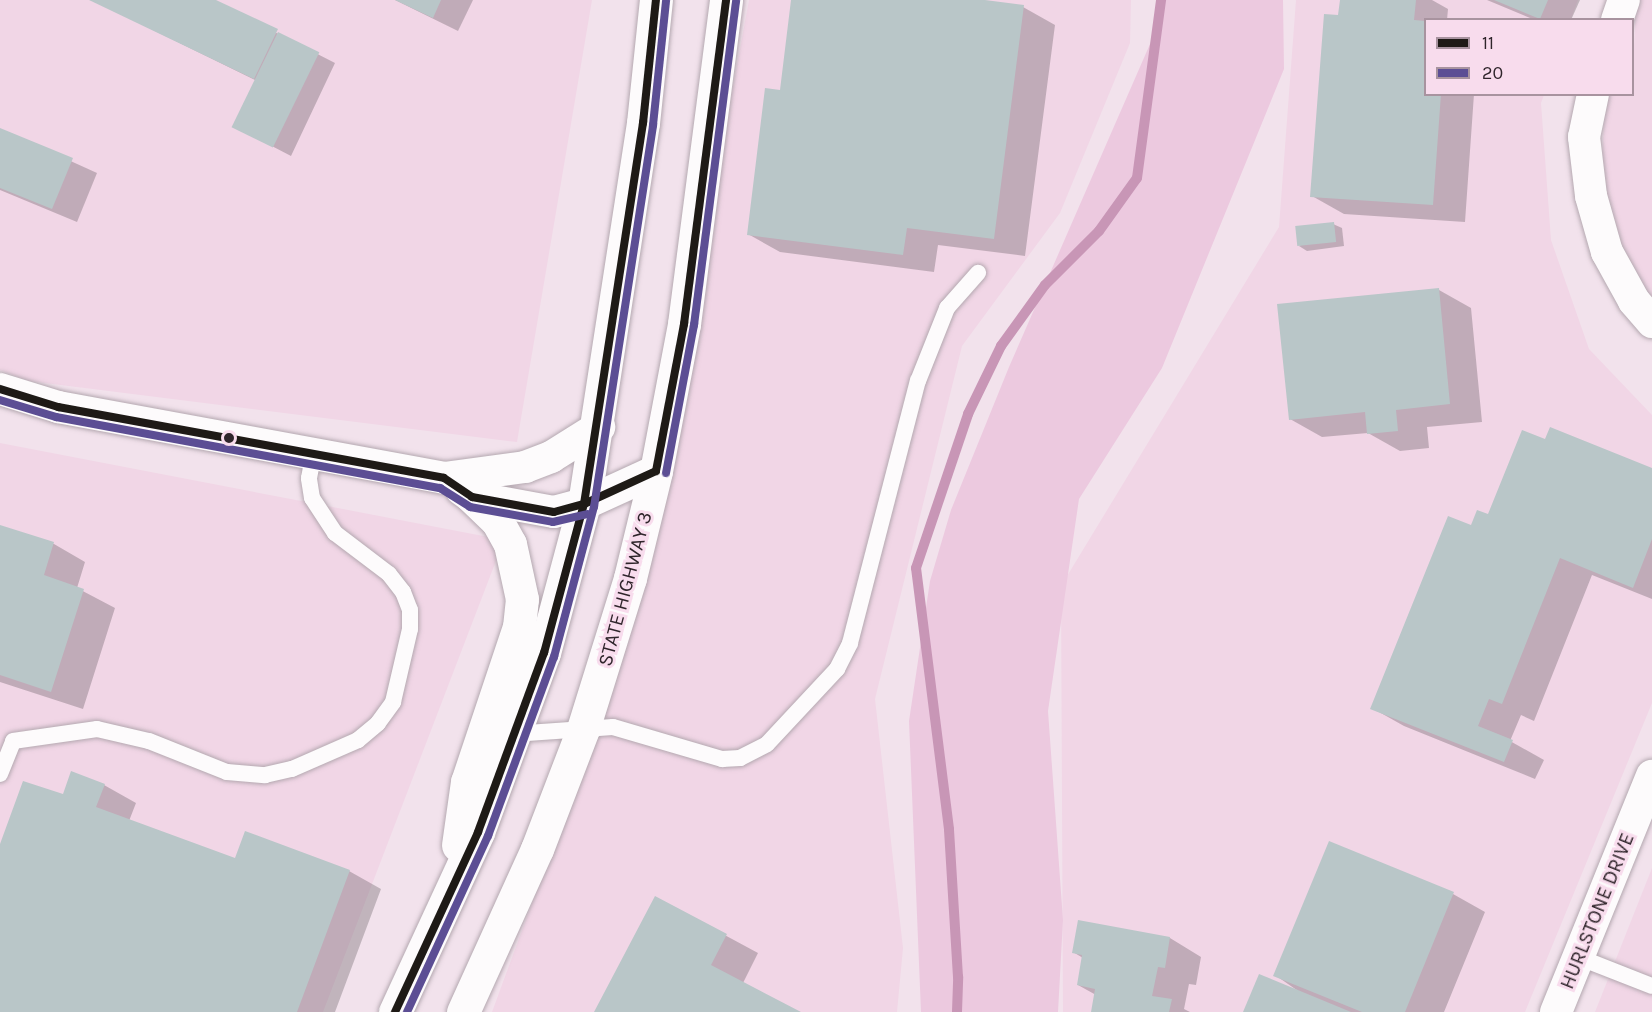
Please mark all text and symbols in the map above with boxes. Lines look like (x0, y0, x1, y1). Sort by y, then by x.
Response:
legend (1424, 18, 1634, 96)
text: 11 (1482, 32, 1494, 54)
text: 20 (1482, 62, 1503, 84)
unlabelled marker (223, 432, 235, 444)
street label: STATE HIGHWAY 3 (593, 509, 657, 669)
street label: HURLSTONE DRIVE (1555, 829, 1639, 993)

